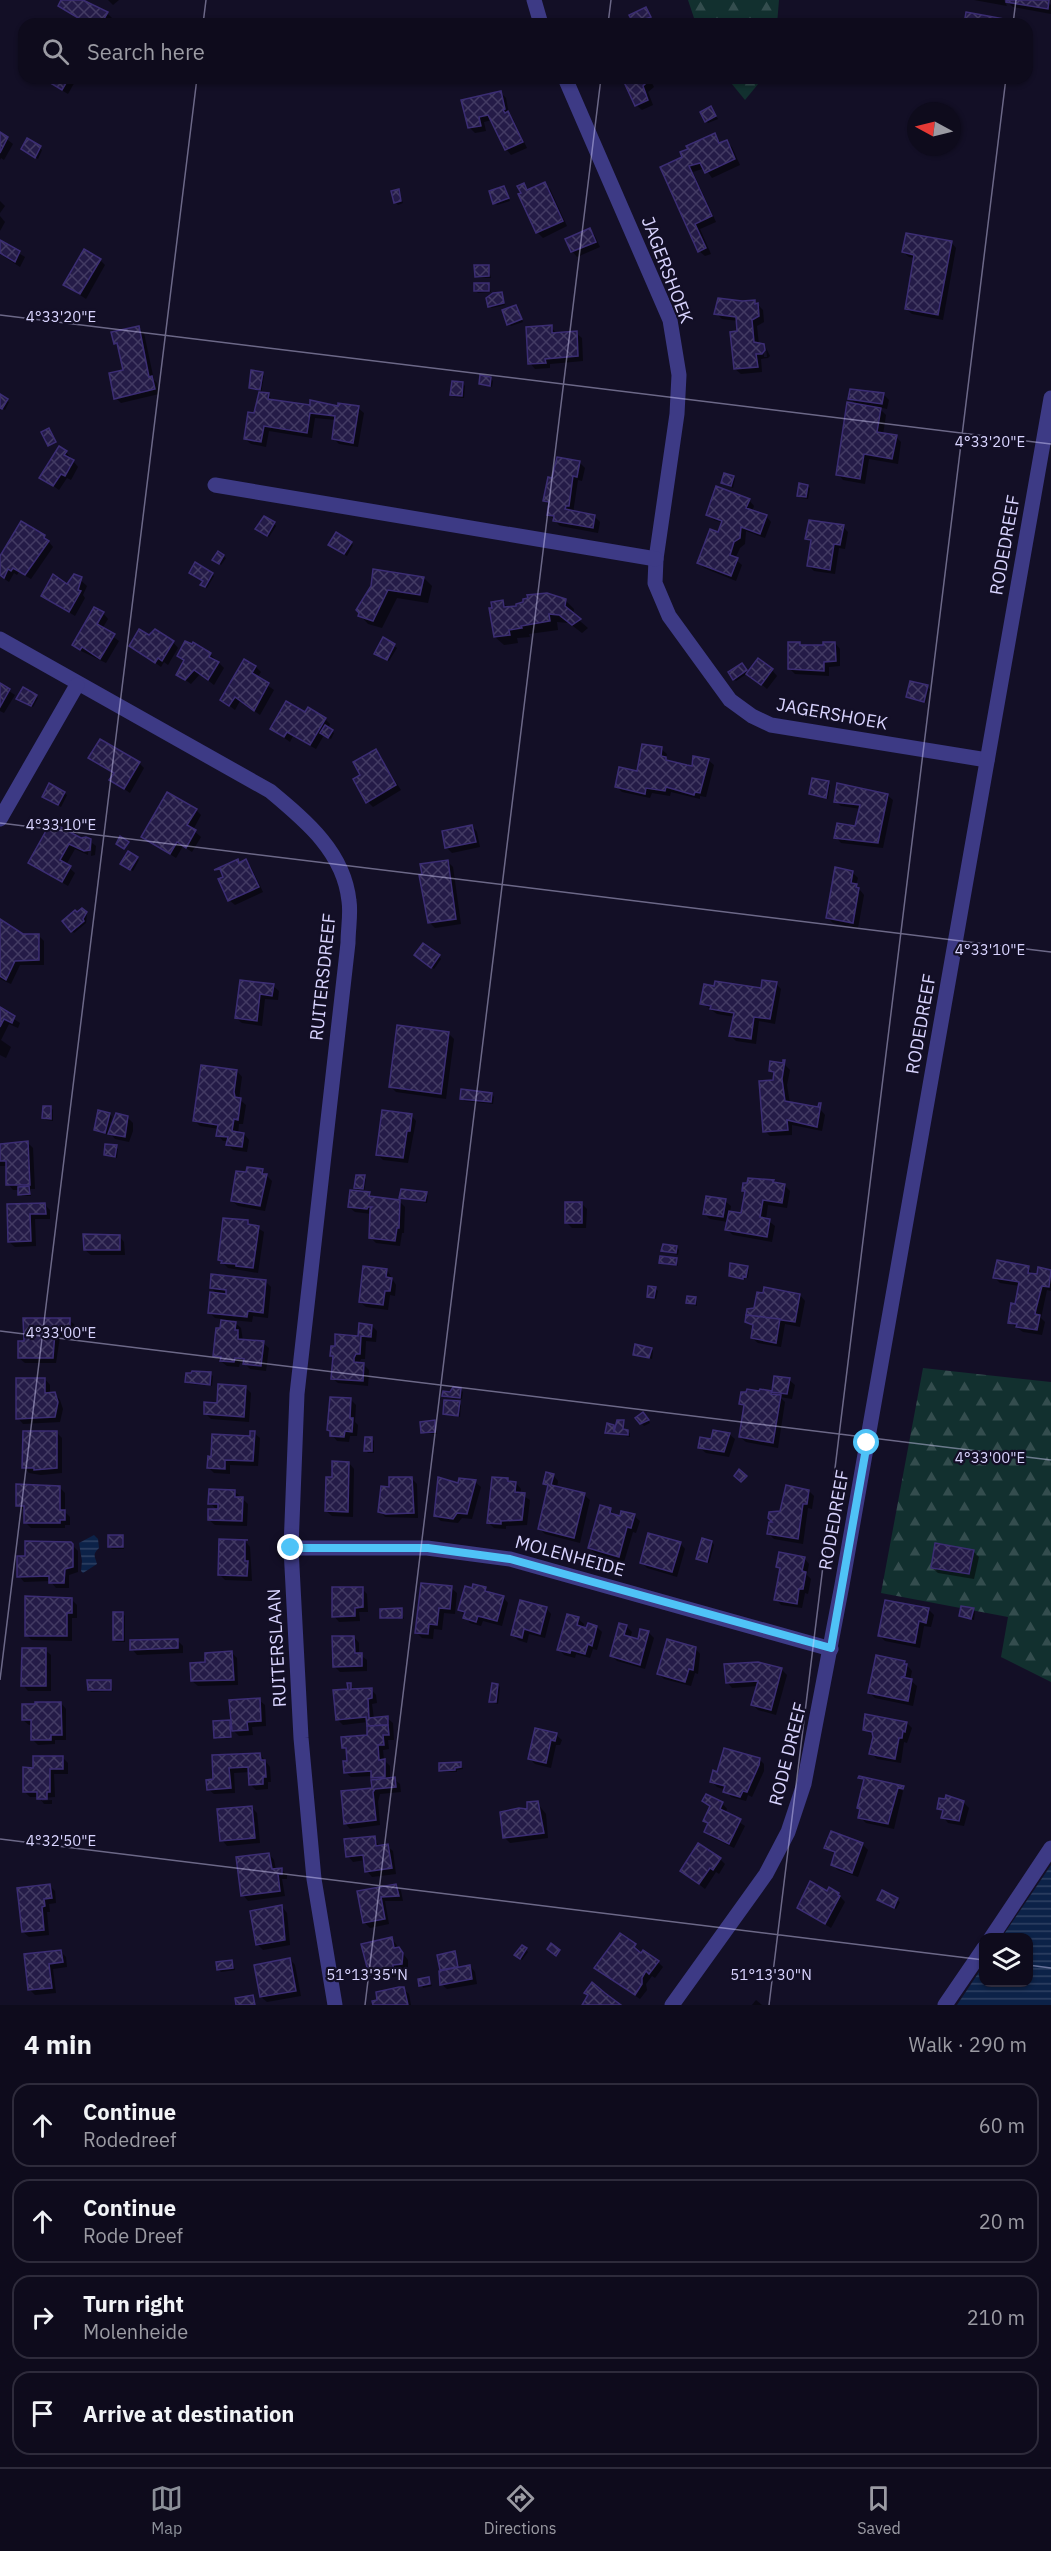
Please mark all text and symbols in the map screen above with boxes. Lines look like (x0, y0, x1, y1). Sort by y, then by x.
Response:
search box (18, 18, 1033, 84)
icon: search (39, 35, 72, 68)
text: Search here (87, 37, 205, 66)
north arrow (907, 102, 961, 156)
street label: JAGERSHOEK (637, 213, 699, 327)
text: 4°33'20"E (26, 307, 96, 326)
text: 4°33'20"E (955, 432, 1025, 451)
street label: RODEDREEF (984, 493, 1025, 597)
street label: JAGERSHOEK (775, 692, 890, 735)
text: 4°33'10"E (26, 815, 96, 834)
street label: RUITERSDREEF (304, 912, 341, 1042)
text: 4°33'10"E (955, 940, 1025, 959)
street label: RODEDREEF (900, 972, 941, 1076)
text: 4°33'00"E (26, 1323, 96, 1342)
route start (853, 1429, 879, 1455)
text: 4°33'00"E (955, 1448, 1025, 1467)
street label: RODEDREEF (813, 1468, 854, 1572)
street label: MOLENHEIDE (513, 1530, 627, 1581)
route end (277, 1534, 303, 1560)
street label: RUITERSLAAN (262, 1588, 291, 1708)
street label: RODE DREEF (764, 1700, 811, 1808)
text: 4°32'50"E (26, 1831, 96, 1850)
map controls (979, 1933, 1033, 1987)
button: layers (979, 1933, 1033, 1987)
text: 51°13'35"N (326, 1965, 408, 1984)
text: 51°13'30"N (730, 1965, 812, 1984)
text: 4 min (24, 2027, 92, 2061)
text: Walk · 290 m (909, 2031, 1027, 2058)
text: Continue (83, 2097, 176, 2126)
icon: ahead (26, 2109, 59, 2142)
text: 60 m (979, 2112, 1025, 2139)
text: Rodedreef (83, 2126, 177, 2153)
text: Continue (83, 2193, 176, 2222)
icon: ahead (26, 2205, 59, 2238)
text: 20 m (979, 2208, 1025, 2235)
text: Rode Dreef (83, 2222, 183, 2249)
text: Turn right (83, 2289, 184, 2318)
icon: right (26, 2301, 59, 2334)
text: 210 m (967, 2304, 1025, 2331)
text: Molenheide (83, 2318, 188, 2345)
icon: arrive (26, 2397, 59, 2430)
text: Arrive at destination (83, 2399, 294, 2428)
tab: Map (150, 2482, 183, 2538)
tab: Directions (484, 2482, 557, 2538)
tab: Saved (857, 2482, 901, 2538)

